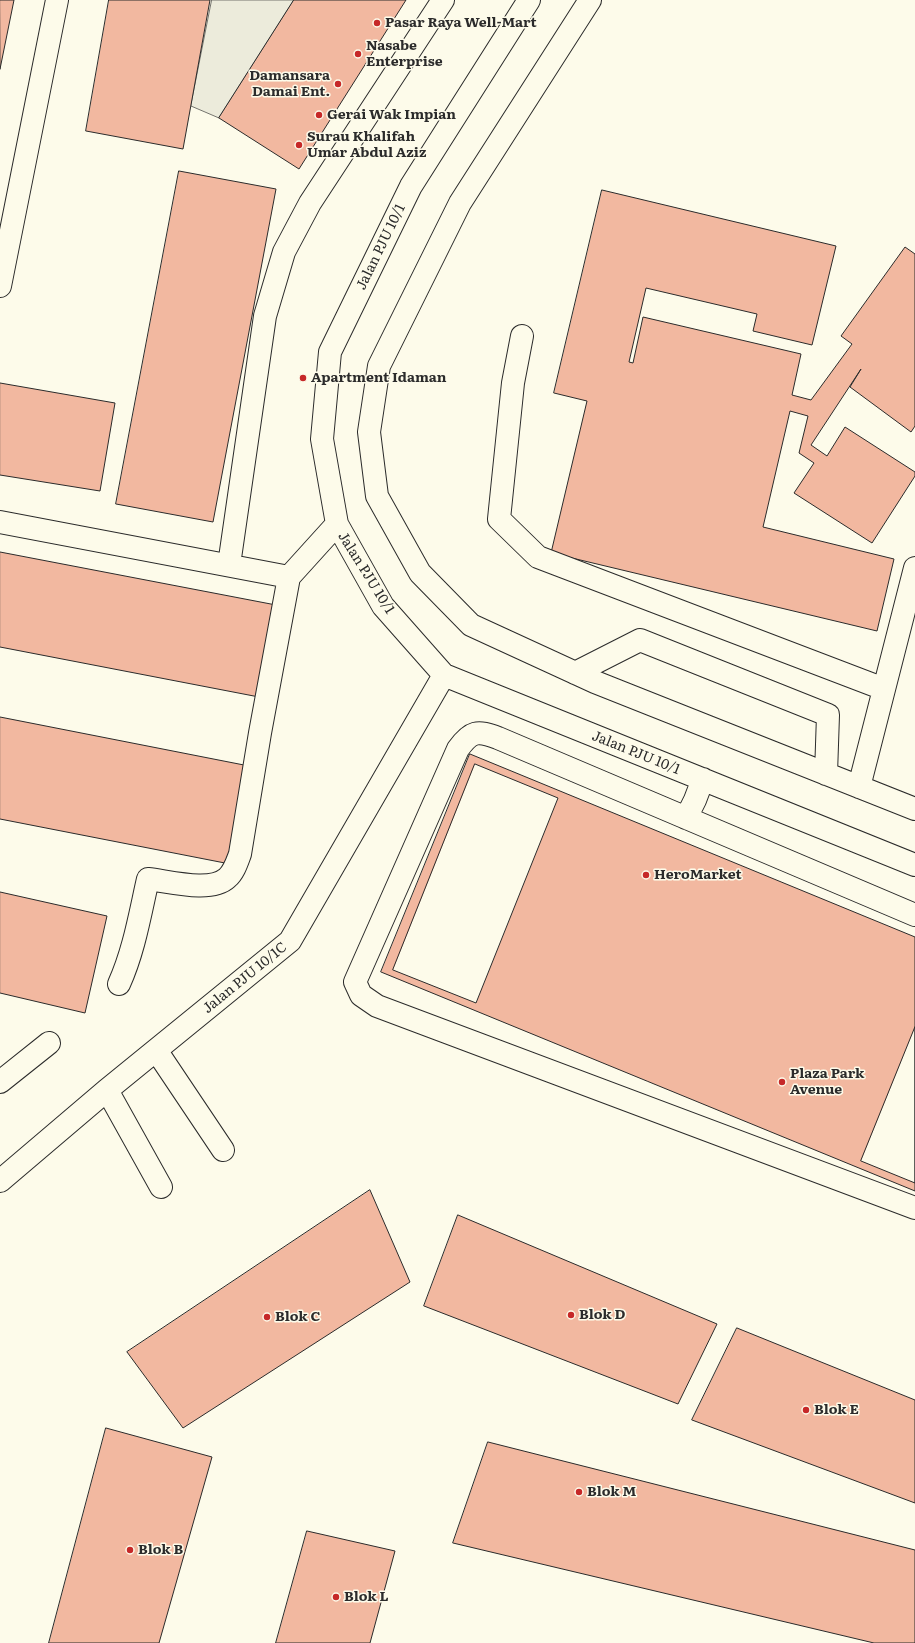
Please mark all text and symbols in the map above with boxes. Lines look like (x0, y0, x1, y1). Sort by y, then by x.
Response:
place label: Pasar Raya Well-Mart (385, 15, 537, 31)
marker: Pasar Raya Well-Mart (372, 18, 382, 28)
place label: Nasabe Enterprise (366, 38, 443, 70)
marker: Nasabe Enterprise (353, 49, 363, 59)
place label: Damansara Damai Ent. (249, 68, 330, 100)
marker: Damansara Damai Ent. (333, 79, 343, 89)
place label: Gerai Wak Impian (327, 107, 456, 123)
marker: Gerai Wak Impian (314, 110, 324, 120)
place label: Surau Khalifah Umar Abdul Aziz (307, 129, 426, 162)
marker: Surau Khalifah Umar Abdul Aziz (294, 140, 304, 150)
street label: Jalan PJU 10/1 (353, 201, 409, 293)
place label: Apartment Idaman (311, 370, 447, 386)
marker: Apartment Idaman (298, 373, 308, 383)
street label: Jalan PJU 10/1 (334, 529, 398, 617)
street label: Jalan PJU 10/1 (589, 728, 683, 778)
place label: HeroMarket (654, 867, 742, 883)
marker: HeroMarket (641, 870, 651, 880)
street label: Jalan PJU 10/1C (200, 939, 290, 1017)
place label: Plaza Park Avenue (790, 1066, 864, 1098)
marker: Plaza Park Avenue (777, 1077, 787, 1087)
place label: Blok D (579, 1307, 625, 1323)
place label: Blok C (275, 1309, 320, 1325)
marker: Blok D (566, 1310, 576, 1320)
marker: Blok C (262, 1312, 272, 1322)
place label: Blok E (814, 1402, 859, 1418)
marker: Blok E (801, 1405, 811, 1415)
place label: Blok M (587, 1484, 636, 1500)
marker: Blok M (574, 1487, 584, 1497)
place label: Blok B (138, 1542, 183, 1558)
marker: Blok B (125, 1545, 135, 1555)
place label: Blok L (344, 1589, 389, 1605)
marker: Blok L (331, 1592, 341, 1602)

